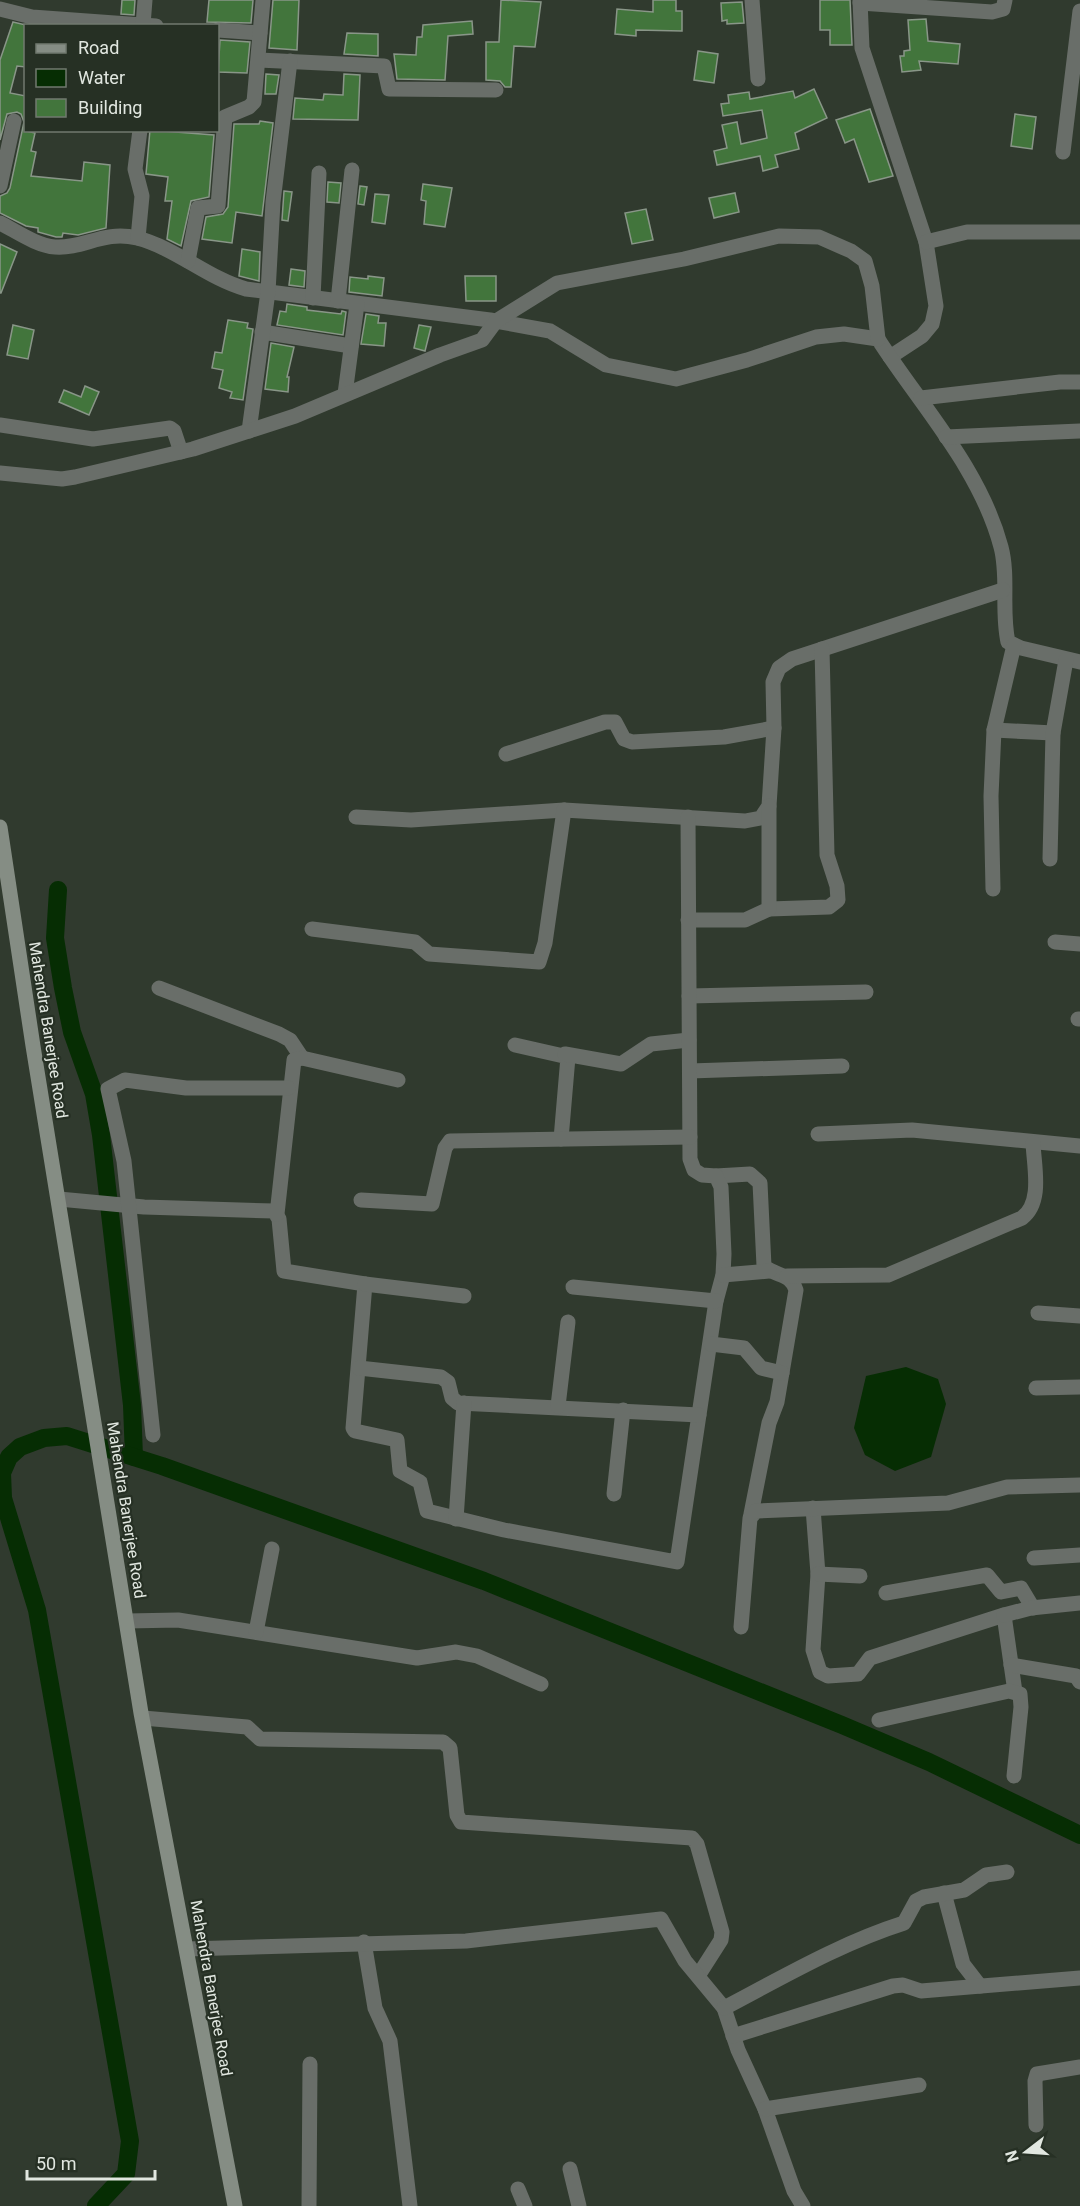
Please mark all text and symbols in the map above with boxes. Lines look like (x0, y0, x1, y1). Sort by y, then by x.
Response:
legend (24, 24, 219, 132)
text: Road (78, 37, 119, 58)
text: Water (78, 67, 125, 88)
text: Building (78, 97, 142, 118)
street label: Mahendra Banerjee Road (25, 940, 72, 1120)
street label: Mahendra Banerjee Road (103, 1420, 150, 1600)
street label: Mahendra Banerjee Road (187, 1899, 236, 2078)
north arrow (996, 2122, 1056, 2182)
scale bar (27, 2143, 154, 2181)
text: N (1001, 2148, 1023, 2164)
text: 50 m (36, 2153, 76, 2174)

